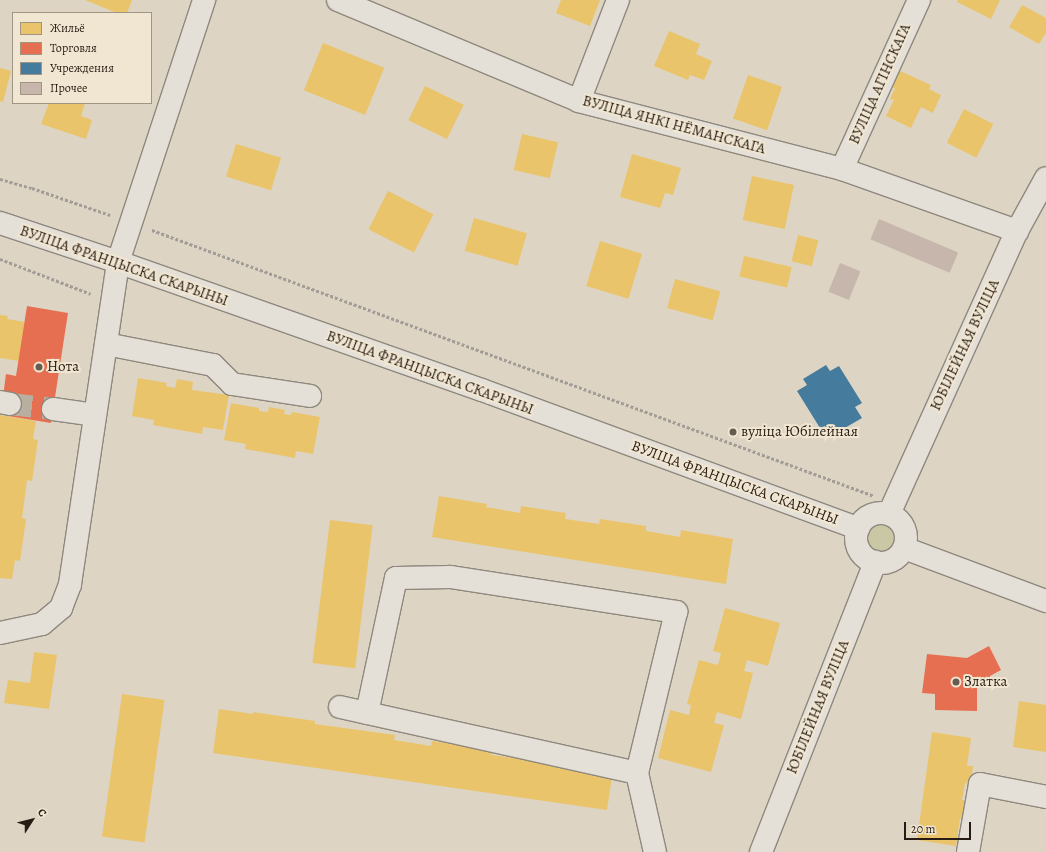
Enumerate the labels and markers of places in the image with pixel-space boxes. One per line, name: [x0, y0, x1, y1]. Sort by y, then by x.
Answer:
place label: Нота: [47, 358, 79, 376]
marker: Нота: [34, 362, 44, 372]
place label: вуліца Юбілейная: [741, 423, 858, 441]
marker: вуліца Юбілейная: [728, 427, 738, 437]
place label: Златка: [964, 673, 1007, 691]
marker: Златка: [951, 677, 961, 687]

